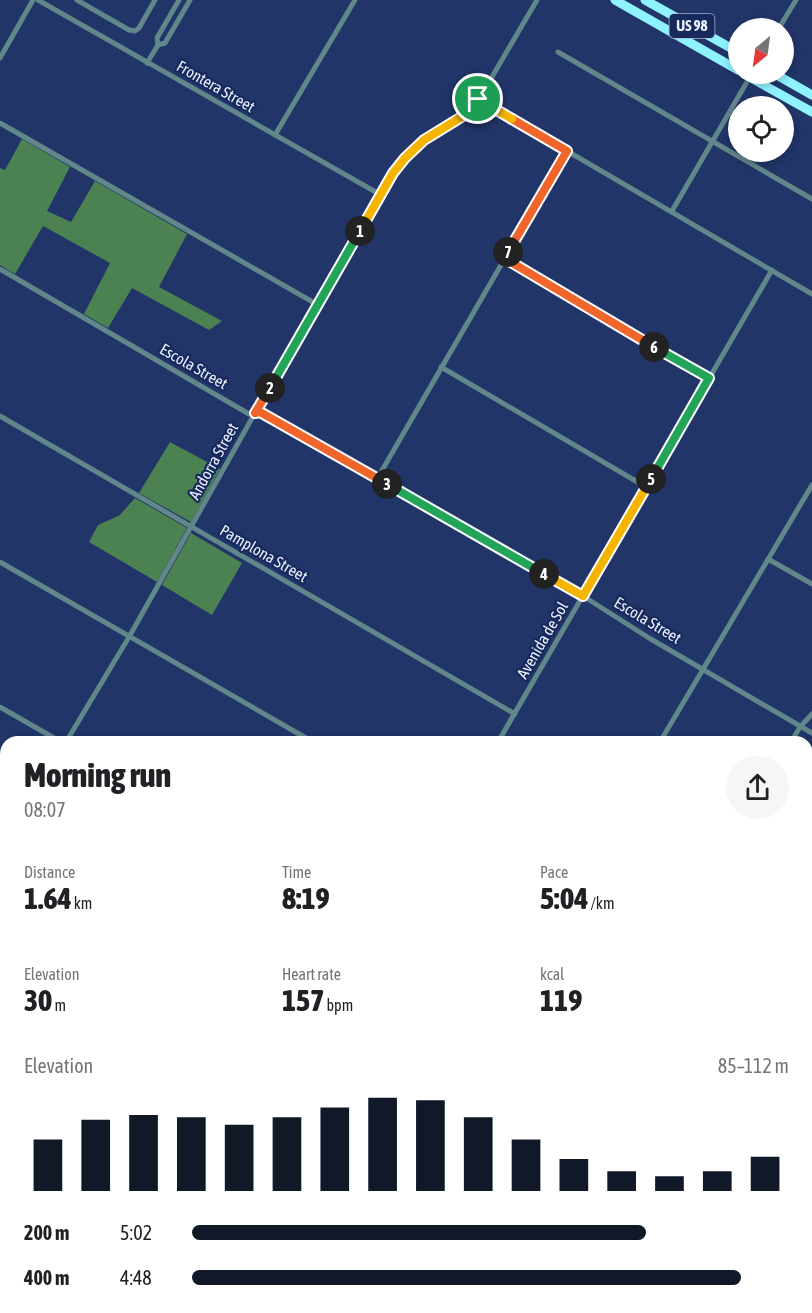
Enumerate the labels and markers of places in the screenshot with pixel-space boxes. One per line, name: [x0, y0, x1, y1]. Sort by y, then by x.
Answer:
pin: [452, 73, 503, 124]
pin: 1: [345, 216, 375, 246]
pin: 7: [493, 237, 523, 267]
pin: 6: [639, 332, 669, 362]
pin: 2: [255, 373, 285, 403]
pin: 5: [636, 464, 666, 494]
pin: 3: [372, 469, 402, 499]
pin: 4: [529, 559, 559, 589]

